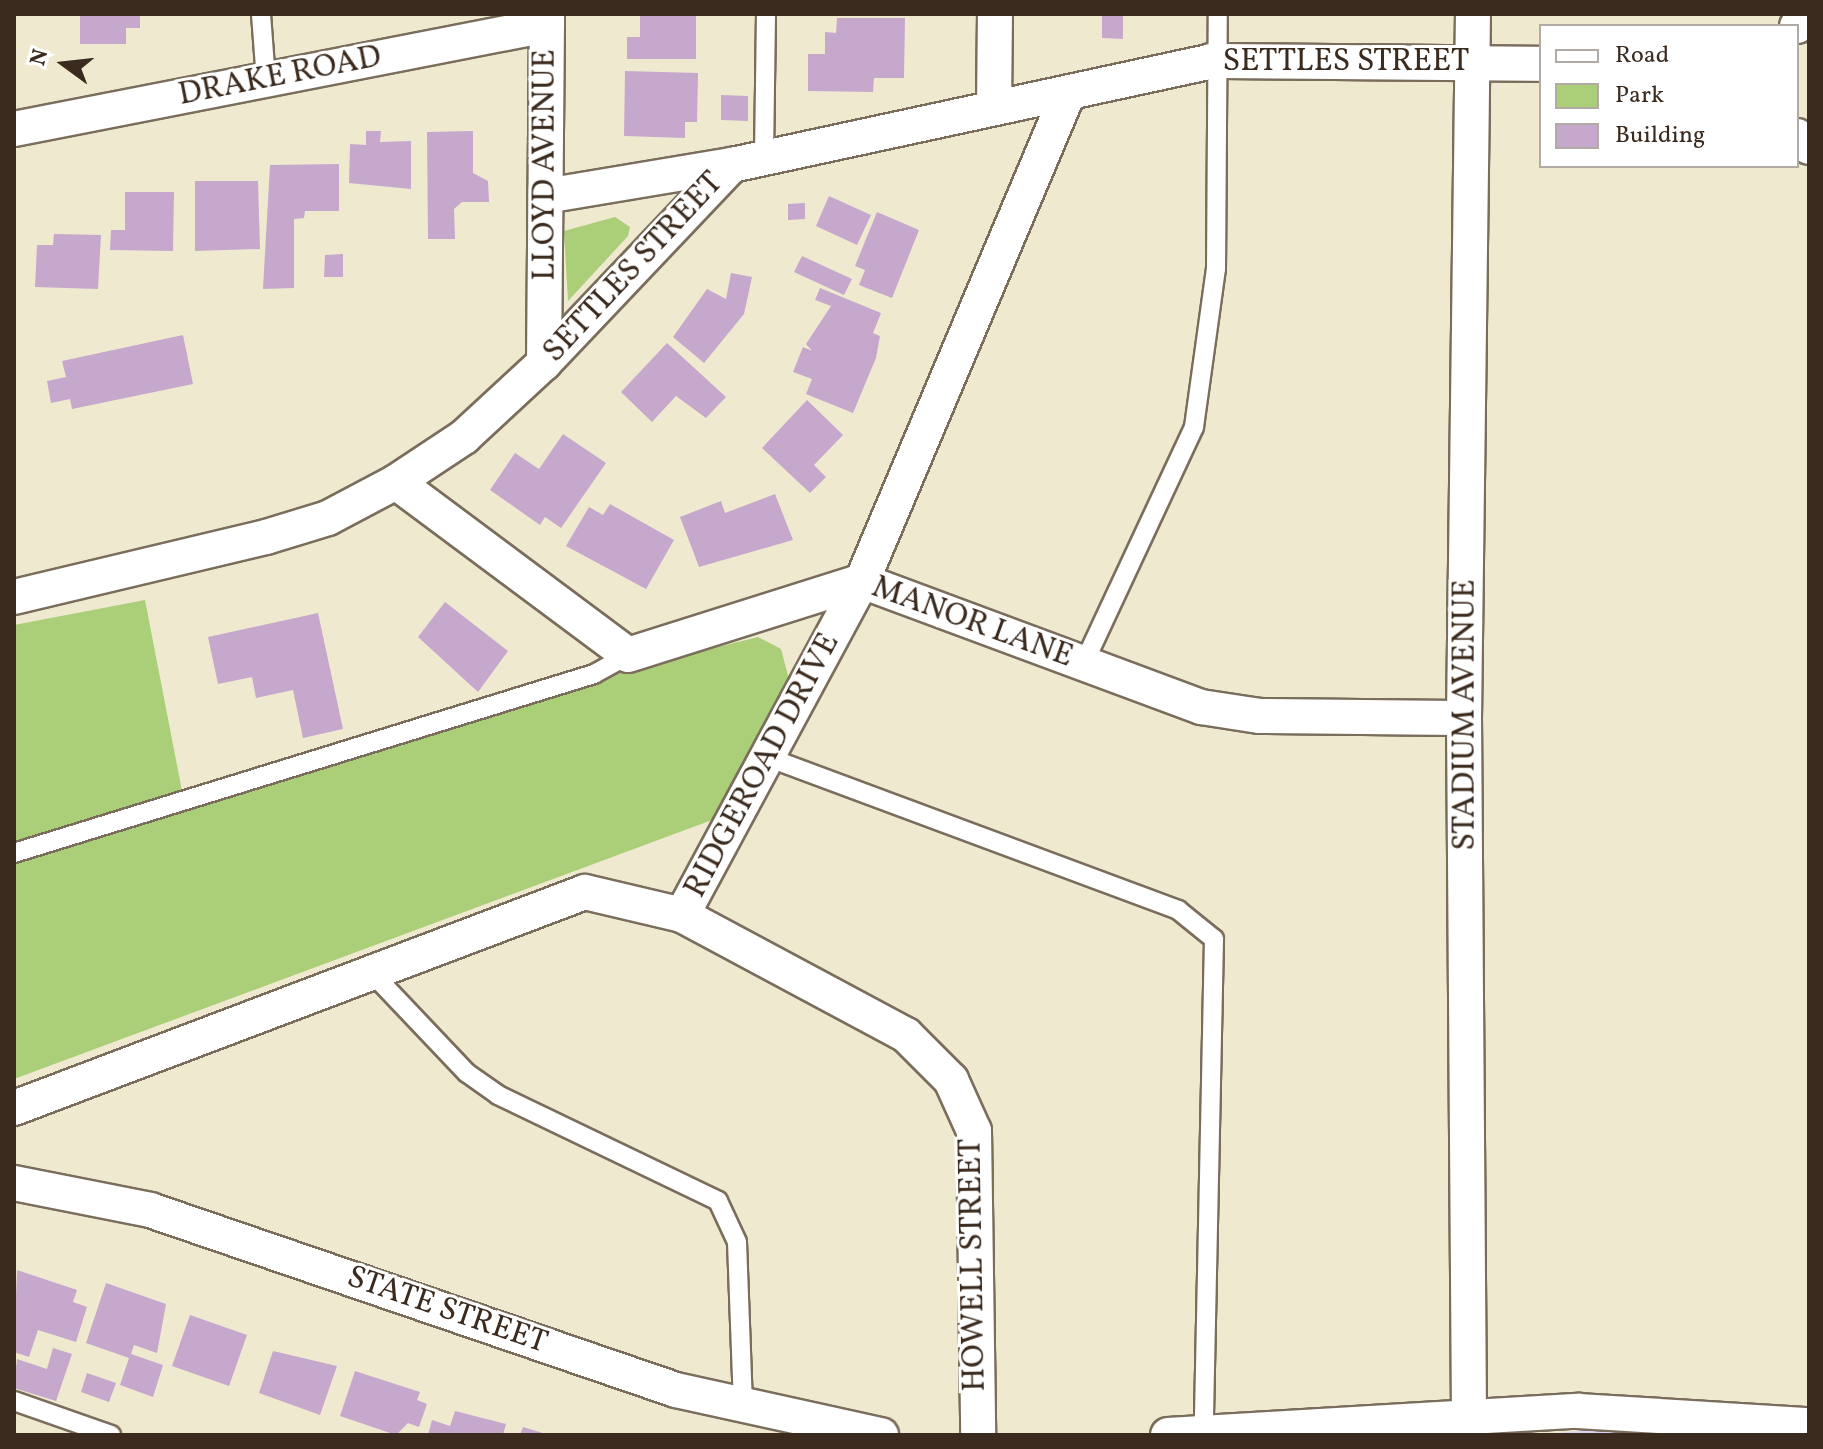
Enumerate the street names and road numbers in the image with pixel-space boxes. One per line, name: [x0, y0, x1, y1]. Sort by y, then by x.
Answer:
street label: DRAKE ROAD: [175, 39, 385, 115]
street label: SETTLES STREET: [1223, 43, 1469, 81]
street label: LLOYD AVENUE: [527, 49, 565, 281]
street label: SETTLES STREET: [536, 165, 732, 371]
street label: MANOR LANE: [866, 569, 1078, 677]
street label: STADIUM AVENUE: [1447, 579, 1485, 851]
street label: RIDGEROAD DRIVE: [677, 627, 849, 905]
street label: HOWELL STREET: [953, 1138, 995, 1392]
street label: STATE STREET: [342, 1259, 552, 1363]

